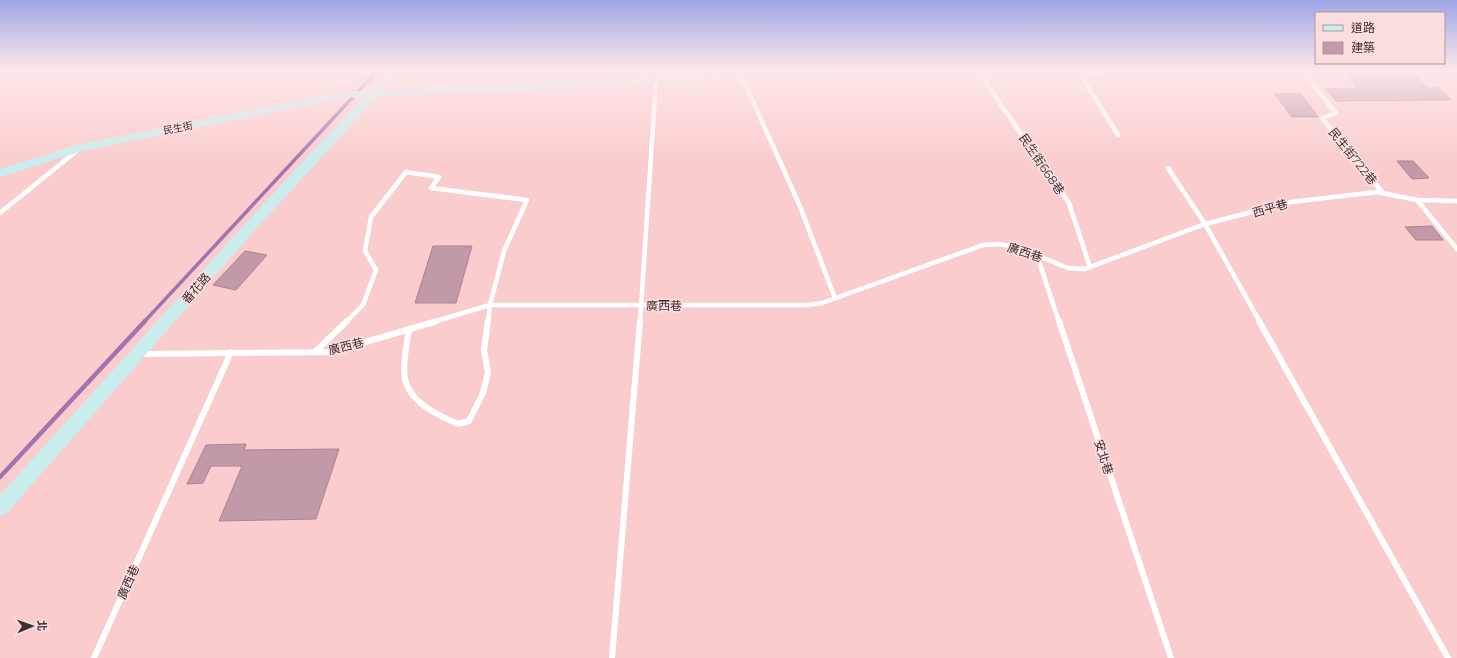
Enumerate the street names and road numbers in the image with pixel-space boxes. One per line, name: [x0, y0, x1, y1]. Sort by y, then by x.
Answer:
street label: 民生街: [162, 119, 194, 137]
street label: 民生街722巷: [1326, 125, 1380, 187]
street label: 民生街668巷: [1016, 131, 1068, 197]
street label: 西平巷: [1251, 196, 1289, 220]
street label: 廣西巷: [1006, 239, 1044, 265]
street label: 番花路: [179, 269, 213, 307]
street label: 廣西巷: [646, 298, 682, 313]
street label: 廣西巷: [327, 334, 365, 358]
street label: 安北巷: [1091, 438, 1117, 476]
street label: 廣西巷: [114, 562, 142, 602]

